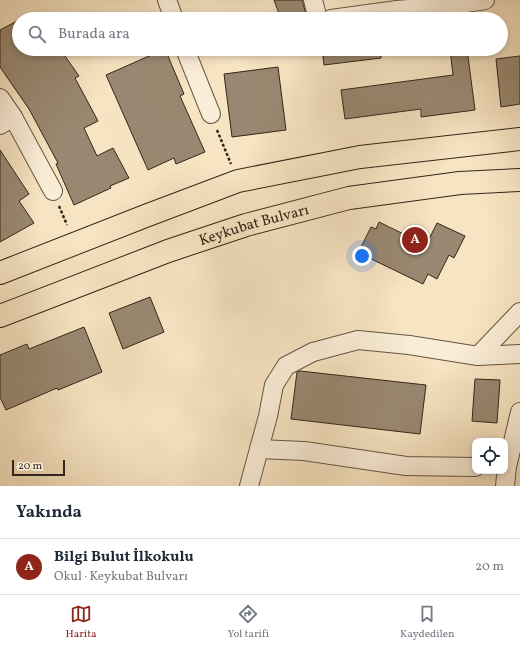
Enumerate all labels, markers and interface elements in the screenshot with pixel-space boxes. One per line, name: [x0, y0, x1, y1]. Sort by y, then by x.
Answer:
search box: [12, 12, 508, 56]
icon: search: [26, 23, 48, 45]
text: Burada ara: [58, 24, 130, 45]
street label: Keykubat Bulvarı: [197, 200, 311, 252]
pin: A: [402, 225, 428, 255]
your location: [352, 246, 372, 266]
map controls: [472, 438, 508, 474]
button: locate: [472, 438, 508, 474]
scale bar: [12, 458, 65, 477]
text: 20 m: [18, 459, 42, 474]
text: Yakında: [16, 501, 82, 524]
text: Bilgi Bulut İlkokulu: [54, 547, 194, 568]
text: A: [24, 558, 34, 576]
text: 20 m: [475, 558, 504, 576]
text: Okul · Keykubat Bulvarı: [54, 568, 188, 586]
tab: Harita: [65, 603, 97, 642]
tab: Yol tarifi: [227, 603, 269, 642]
tab: Kaydedilen: [400, 603, 455, 642]

